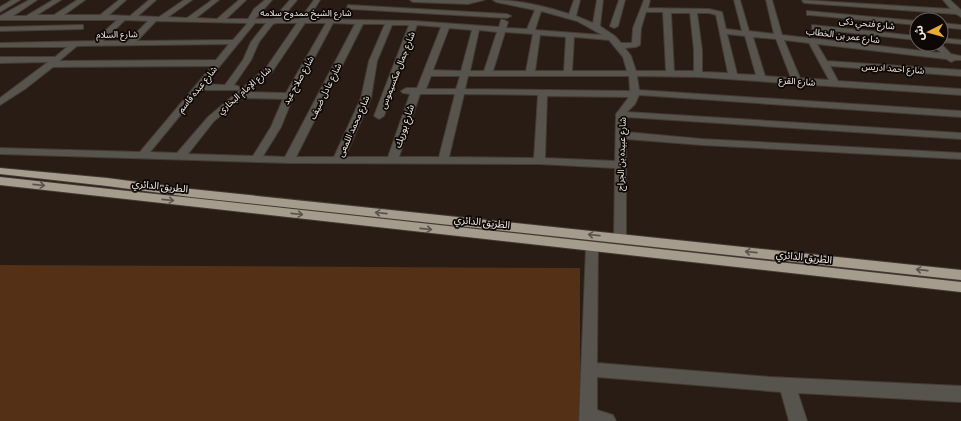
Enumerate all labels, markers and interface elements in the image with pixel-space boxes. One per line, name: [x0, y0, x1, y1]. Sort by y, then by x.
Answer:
street label: شارع الشيخ ممدوح سلامه: [260, 7, 352, 20]
north arrow: [909, 12, 949, 52]
street label: شارع فتحي ذكى: [838, 15, 895, 33]
street label: شارع عمر بن الخطاب: [805, 25, 881, 47]
text: ش: [911, 25, 927, 41]
street label: شارع السلام: [96, 28, 138, 42]
street label: شارع جمال مكسيموس: [377, 30, 419, 111]
street label: شارع صلاح عيد: [280, 54, 318, 107]
street label: شارع احمد ادريس: [861, 60, 925, 78]
street label: شارع عادل ضيف: [307, 61, 345, 122]
street label: شارع عبده قاسم: [175, 64, 221, 116]
street label: شارع الإمام البخاري: [215, 64, 274, 118]
street label: شارع القرع: [778, 74, 816, 90]
street label: شارع محمد اللمعى: [335, 94, 373, 159]
street label: شارع بوريك: [391, 103, 418, 150]
street label: شارع عبيده بن الجراح: [614, 117, 630, 191]
street label: الطريق الدائري: [131, 177, 189, 197]
one-way arrow: [32, 181, 45, 189]
one-way arrow: [161, 196, 174, 204]
one-way arrow: [375, 209, 388, 216]
one-way arrow: [290, 210, 303, 218]
street label: الطريق الدائري: [453, 213, 511, 233]
one-way arrow: [419, 225, 432, 233]
one-way arrow: [588, 231, 601, 238]
one-way arrow: [745, 248, 758, 255]
street label: الطريق الدائري: [775, 248, 833, 268]
one-way arrow: [916, 267, 929, 274]

